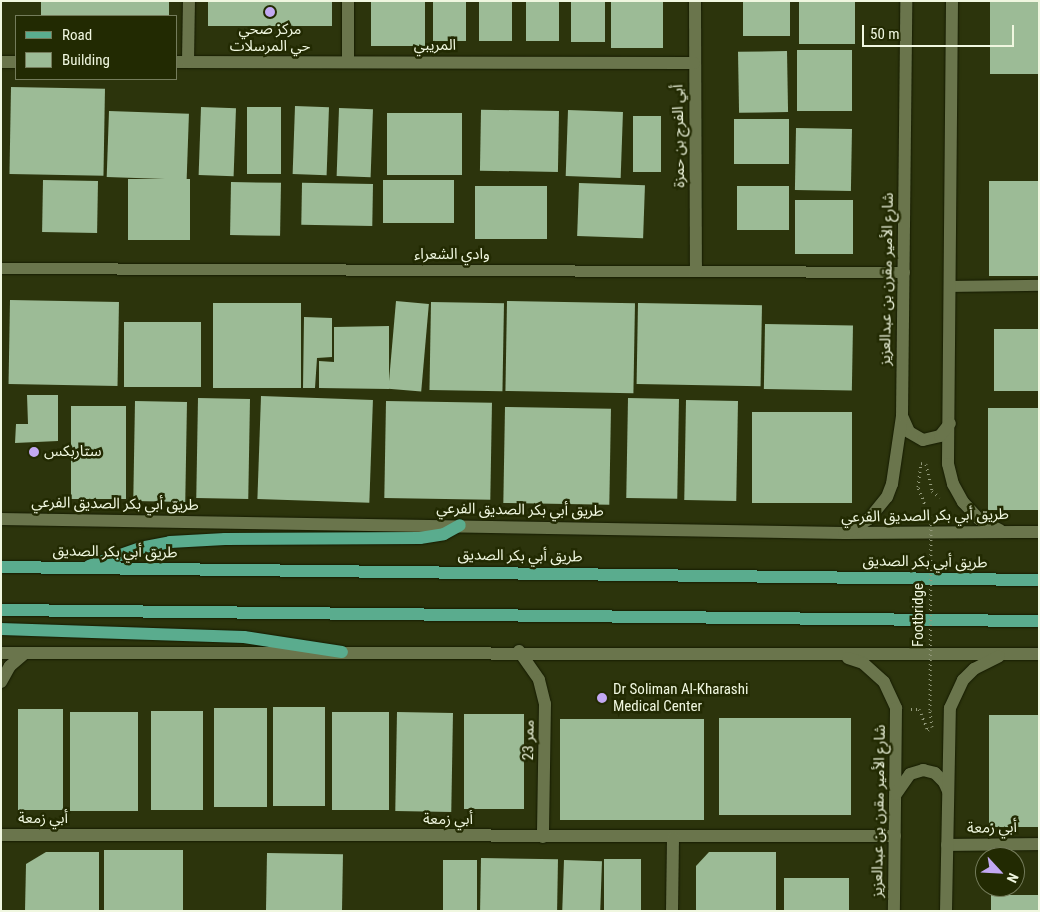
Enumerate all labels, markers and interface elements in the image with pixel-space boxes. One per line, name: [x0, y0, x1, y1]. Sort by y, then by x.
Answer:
marker: مركز صحي حي المرسلات: [264, 6, 276, 18]
legend: [15, 15, 178, 80]
scale bar: [865, 15, 1018, 47]
place label: مركز صحي حي المرسلات: [230, 20, 310, 55]
text: 50 m: [870, 25, 900, 43]
text: Road: [62, 26, 92, 44]
street label: المريبي: [414, 37, 456, 55]
text: Building: [62, 51, 110, 69]
street label: أبي الفرج بن حمزة: [669, 84, 689, 188]
street label: شارع الأمير مقرن بن عبدالعزيز: [876, 192, 898, 366]
street label: وادي الشعراء: [414, 246, 490, 264]
place label: ستاربكس: [44, 443, 101, 461]
marker: ستاربكس: [28, 446, 40, 458]
street label: طريق أبي بكر الصديق الفرعي: [31, 494, 199, 514]
street label: طريق أبي بكر الصديق الفرعي: [436, 500, 604, 520]
street label: طريق أبي بكر الصديق الفرعي: [841, 506, 1009, 526]
street label: طريق أبي بكر الصديق: [52, 542, 178, 562]
street label: طريق أبي بكر الصديق: [457, 546, 583, 566]
street label: طريق أبي بكر الصديق: [862, 552, 988, 572]
street label: Footbridge: [910, 583, 928, 647]
place label: Dr Soliman Al-Kharashi Medical Center: [613, 680, 748, 715]
marker: Dr Soliman Al-Kharashi Medical Center: [595, 691, 609, 705]
street label: ممر 23: [520, 719, 538, 761]
street label: شارع الأمير مقرن بن عبدالعزيز: [868, 724, 890, 898]
street label: أبي زمعة: [18, 810, 68, 828]
street label: أبي زمعة: [423, 811, 473, 829]
street label: أبي زمعة: [967, 819, 1017, 837]
north arrow: [975, 847, 1025, 897]
text: N: [1004, 871, 1022, 885]

